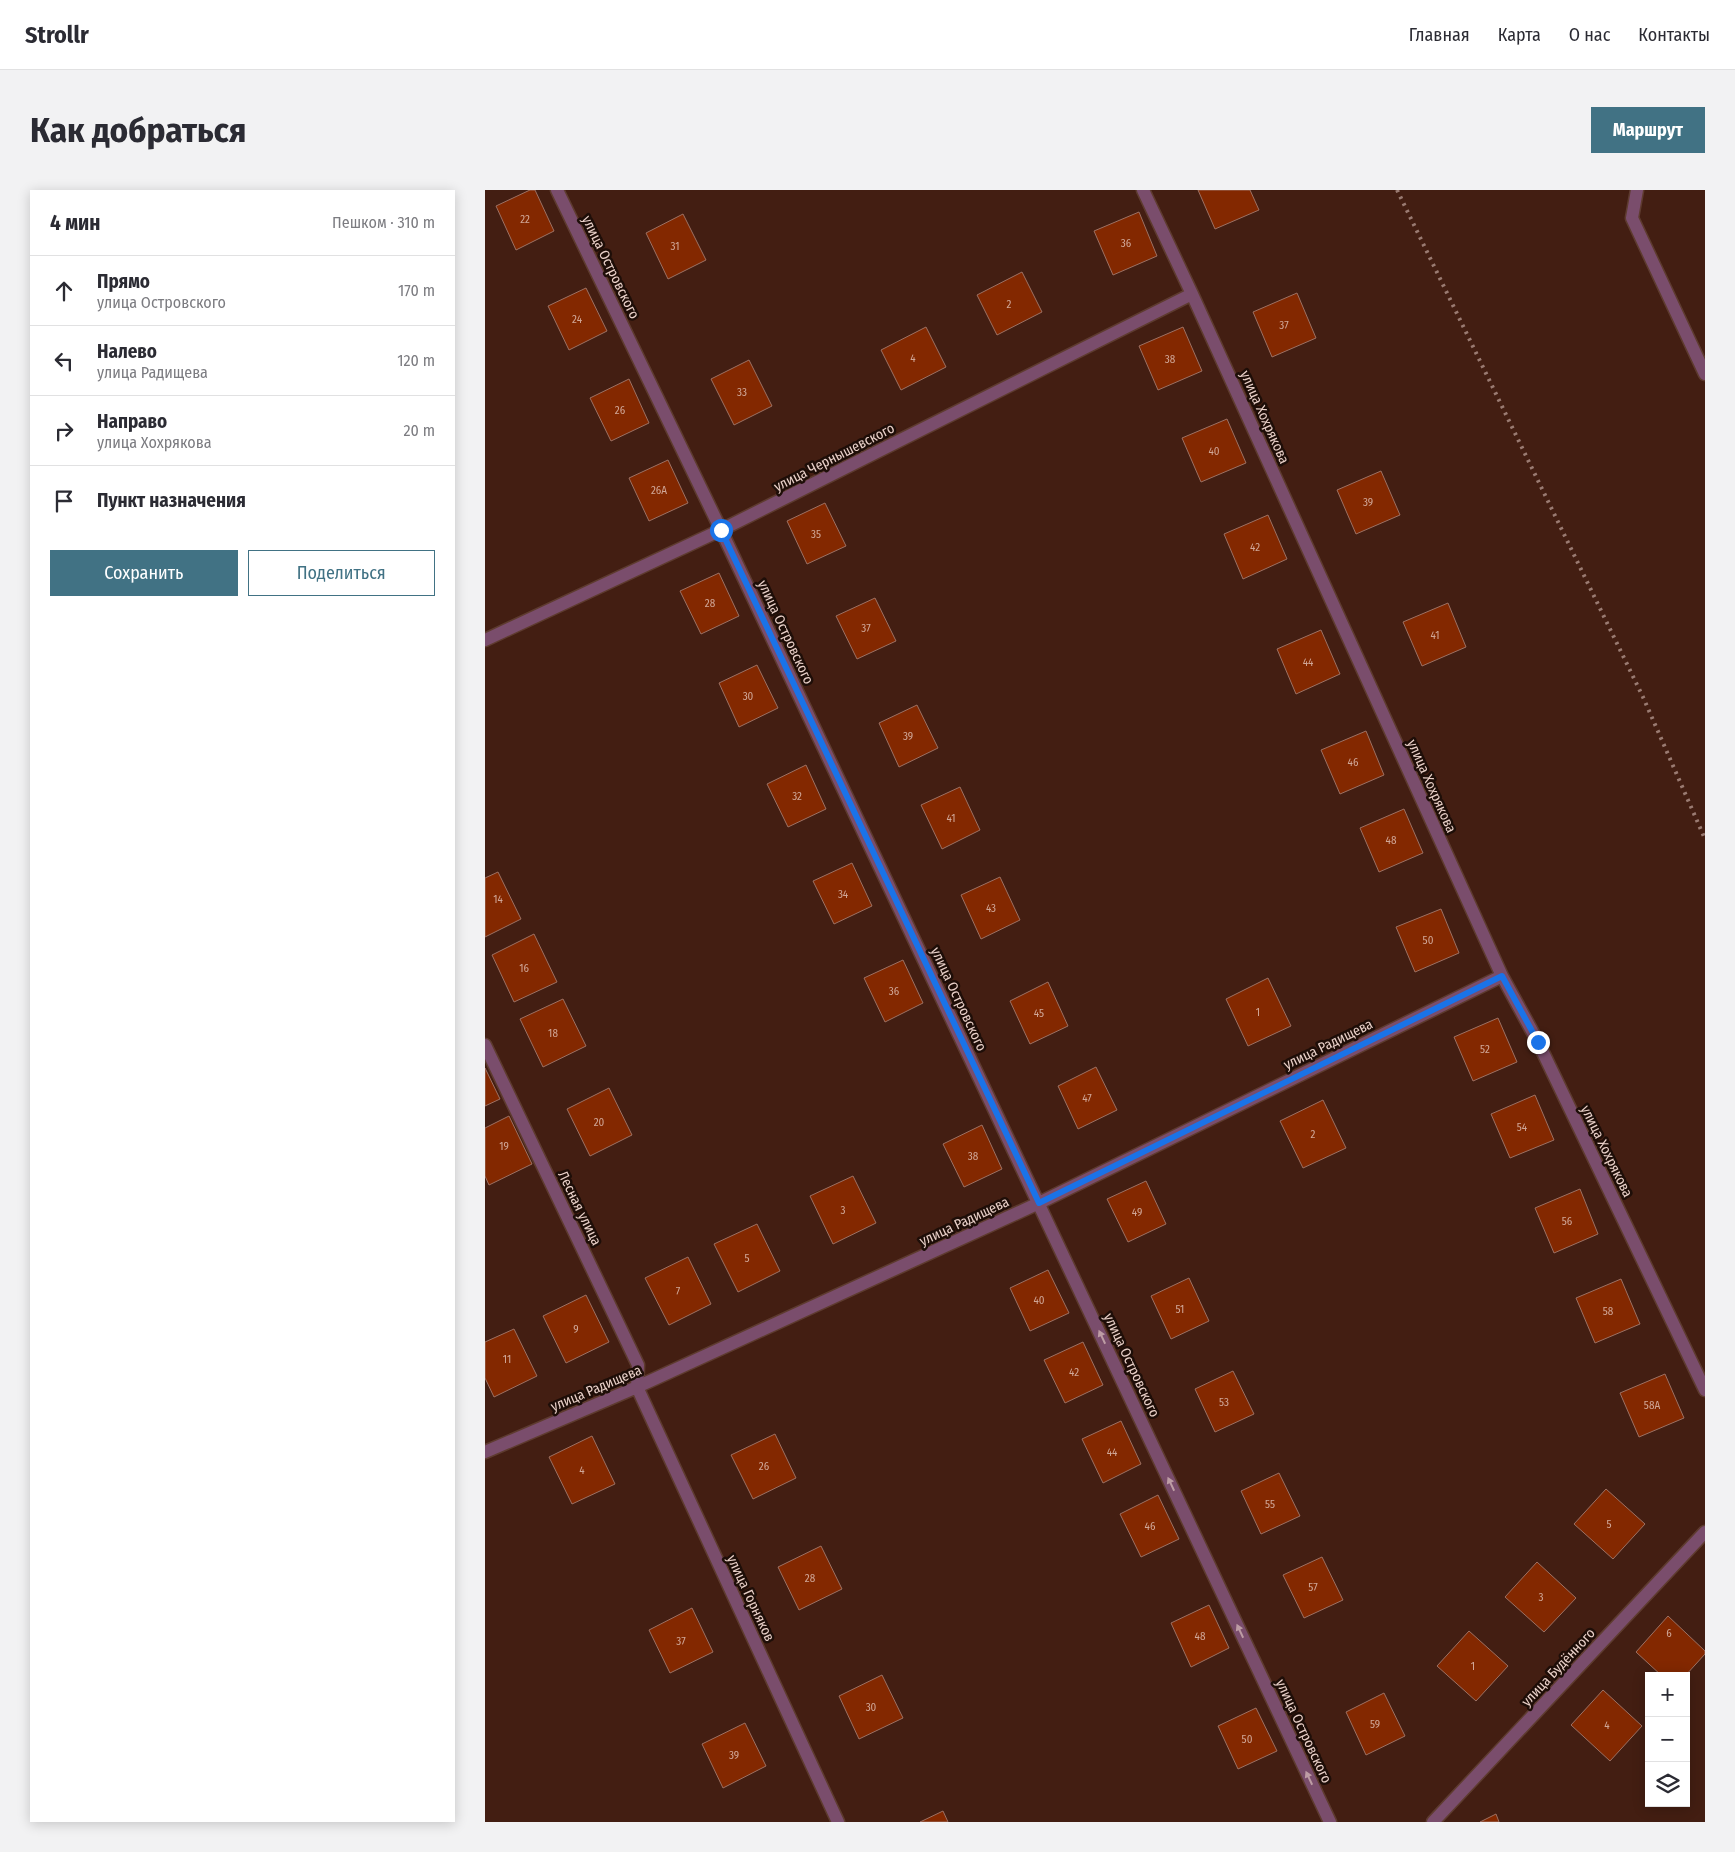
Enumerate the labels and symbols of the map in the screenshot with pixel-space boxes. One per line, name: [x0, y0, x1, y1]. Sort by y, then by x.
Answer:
house number: 22: [520, 213, 530, 226]
street label: улица Островского: [578, 213, 643, 322]
house number: 36: [1121, 237, 1132, 250]
house number: 31: [671, 240, 680, 253]
house number: 2: [1007, 298, 1012, 311]
house number: 24: [572, 313, 583, 326]
house number: 37: [1279, 319, 1289, 332]
house number: 4: [910, 352, 916, 365]
house number: 38: [1165, 353, 1176, 366]
street label: улица Хохрякова: [1236, 368, 1293, 467]
house number: 33: [737, 386, 747, 399]
house number: 26: [615, 404, 626, 417]
street label: улица Чернышевского: [771, 420, 897, 495]
house number: 40: [1208, 445, 1220, 458]
house number: 26А: [651, 484, 667, 497]
house number: 39: [1363, 496, 1373, 509]
route start: [710, 519, 733, 542]
house number: 35: [811, 528, 821, 541]
house number: 42: [1250, 541, 1260, 554]
street label: улица Островского: [754, 577, 817, 687]
house number: 28: [705, 597, 716, 610]
house number: 37: [861, 622, 871, 635]
house number: 41: [1430, 629, 1440, 642]
house number: 44: [1303, 656, 1314, 669]
house number: 30: [743, 690, 754, 703]
house number: 39: [903, 730, 913, 743]
street label: улица Хохрякова: [1403, 737, 1460, 836]
house number: 46: [1348, 756, 1359, 769]
house number: 32: [792, 790, 802, 803]
house number: 41: [946, 812, 956, 825]
house number: 48: [1386, 834, 1397, 847]
house number: 34: [838, 888, 849, 901]
house number: 14: [493, 893, 503, 906]
house number: 43: [986, 902, 996, 915]
house number: 50: [1423, 934, 1434, 947]
street label: улица Островского: [927, 944, 990, 1054]
house number: 16: [519, 962, 529, 975]
house number: 36: [889, 985, 900, 998]
house number: 1: [1256, 1006, 1260, 1019]
house number: 45: [1034, 1007, 1044, 1020]
street label: улица Радищева: [1281, 1015, 1376, 1073]
house number: 18: [548, 1027, 558, 1040]
route end: [1527, 1031, 1550, 1054]
house number: 52: [1480, 1043, 1490, 1056]
house number: 47: [1082, 1092, 1092, 1105]
street label: улица Хохрякова: [1577, 1102, 1636, 1200]
house number: 20: [594, 1116, 605, 1129]
house number: 54: [1517, 1121, 1528, 1134]
house number: 2: [1311, 1128, 1316, 1141]
house number: 19: [499, 1140, 509, 1153]
house number: 38: [968, 1150, 979, 1163]
street label: Лесная улица: [554, 1168, 605, 1248]
street label: улица Радищева: [917, 1193, 1012, 1250]
house number: 3: [841, 1204, 846, 1217]
house number: 49: [1132, 1206, 1142, 1219]
house number: 56: [1562, 1215, 1573, 1228]
house number: 5: [744, 1252, 750, 1265]
house number: 7: [676, 1285, 681, 1298]
house number: 40: [1033, 1294, 1045, 1307]
house number: 51: [1176, 1303, 1184, 1316]
house number: 58: [1603, 1305, 1614, 1318]
street label: улица Островского: [1100, 1310, 1163, 1420]
house number: 9: [573, 1323, 579, 1336]
one-way arrow: [1097, 1330, 1105, 1344]
house number: 11: [503, 1353, 511, 1366]
street label: улица Радищева: [548, 1362, 644, 1415]
house number: 42: [1069, 1366, 1079, 1379]
house number: 53: [1219, 1396, 1229, 1409]
house number: 58А: [1644, 1399, 1660, 1412]
house number: 44: [1107, 1446, 1118, 1459]
house number: 26: [759, 1460, 770, 1473]
house number: 4: [579, 1464, 585, 1477]
one-way arrow: [1167, 1477, 1175, 1491]
house number: 55: [1265, 1498, 1275, 1511]
house number: 5: [1606, 1518, 1612, 1531]
house number: 46: [1145, 1520, 1156, 1533]
street label: улица Горняков: [723, 1552, 778, 1644]
house number: 28: [805, 1572, 816, 1585]
house number: 57: [1308, 1581, 1318, 1594]
house number: 3: [1539, 1591, 1544, 1604]
one-way arrow: [1236, 1624, 1244, 1638]
street label: улица Будённого: [1518, 1625, 1599, 1710]
house number: 6: [1666, 1627, 1672, 1640]
house number: 48: [1195, 1630, 1206, 1643]
house number: 37: [676, 1635, 686, 1648]
house number: 1: [1471, 1660, 1475, 1673]
street label: улица Островского: [1272, 1676, 1335, 1786]
house number: 30: [866, 1701, 877, 1714]
house number: 59: [1370, 1718, 1380, 1731]
house number: 4: [1604, 1719, 1610, 1732]
house number: 50: [1242, 1733, 1253, 1746]
house number: 39: [729, 1749, 739, 1762]
one-way arrow: [1305, 1771, 1313, 1785]

